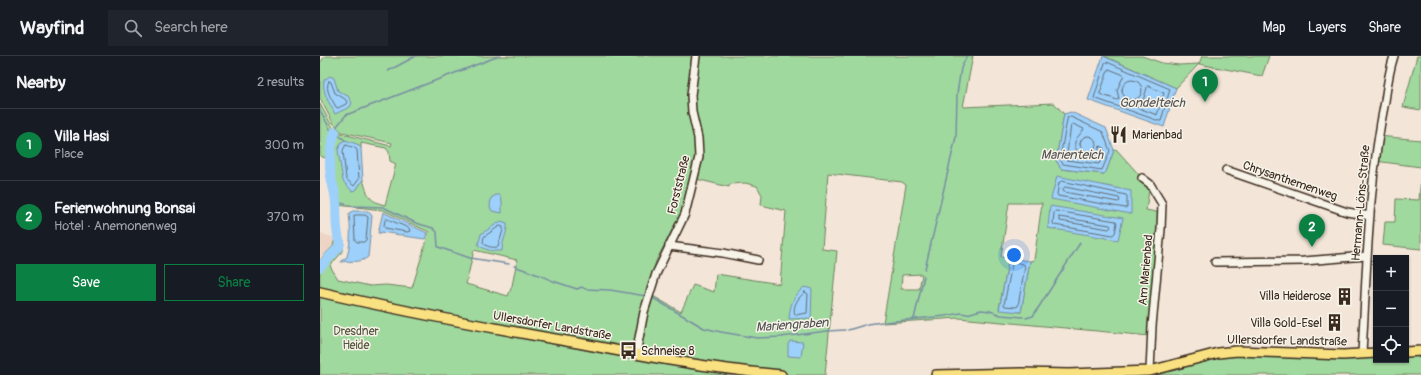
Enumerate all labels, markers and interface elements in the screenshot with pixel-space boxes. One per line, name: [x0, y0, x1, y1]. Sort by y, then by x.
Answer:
search box: [108, 10, 388, 46]
text: Wayfind: [20, 16, 84, 40]
icon: search: [122, 17, 144, 39]
text: Search here: [154, 18, 228, 37]
text: Map: [1263, 19, 1286, 36]
text: Layers: [1308, 19, 1346, 36]
text: Share: [1368, 19, 1401, 36]
pin: 1: [1192, 69, 1218, 102]
text: Nearby: [16, 72, 65, 93]
text: 2 results: [257, 74, 304, 90]
water label: Gondelteich: [1119, 95, 1186, 111]
restaurant icon: Marienbad: [1109, 125, 1129, 145]
text: Villa Hasi: [54, 127, 109, 146]
place label: Marienbad: [1132, 128, 1183, 143]
text: 1: [26, 137, 32, 153]
text: 300 m: [265, 137, 304, 153]
street label: Hermann-Löns-Straße: [1348, 144, 1374, 262]
text: Place: [54, 146, 83, 162]
water label: Marienteich: [1041, 147, 1104, 163]
street label: Forststraße: [664, 154, 694, 216]
street label: Chrysanthemenweg: [1241, 158, 1339, 204]
text: Ferienwohnung Bonsai: [54, 199, 195, 218]
text: 2: [25, 209, 33, 225]
text: 370 m: [267, 209, 304, 225]
pin: 2: [1299, 214, 1325, 247]
text: Hotel · Anemonenweg: [54, 218, 177, 234]
street label: Am Marienbad: [1135, 234, 1157, 306]
your location: [1004, 245, 1024, 265]
map controls: [1373, 255, 1409, 363]
button: +: [1373, 255, 1409, 291]
button: Save: [16, 264, 156, 301]
button: Share: [164, 264, 304, 301]
building icon: Villa Heiderose: [1334, 286, 1354, 306]
place label: Villa Heiderose: [1259, 289, 1331, 304]
button: −: [1373, 291, 1409, 327]
street label: Ullersdorfer Landstraße: [492, 308, 612, 344]
building icon: Villa Gold-Esel: [1325, 313, 1345, 333]
water label: Mariengraben: [755, 314, 830, 336]
place label: Villa Gold-Esel: [1250, 316, 1322, 331]
park label: Dresdner Heide: [333, 324, 380, 353]
button: locate: [1373, 327, 1409, 363]
street label: Ullersdorfer Landstraße: [1227, 332, 1347, 350]
bus stop icon: Schneise 8: [618, 341, 638, 361]
place label: Schneise 8: [641, 344, 695, 359]

